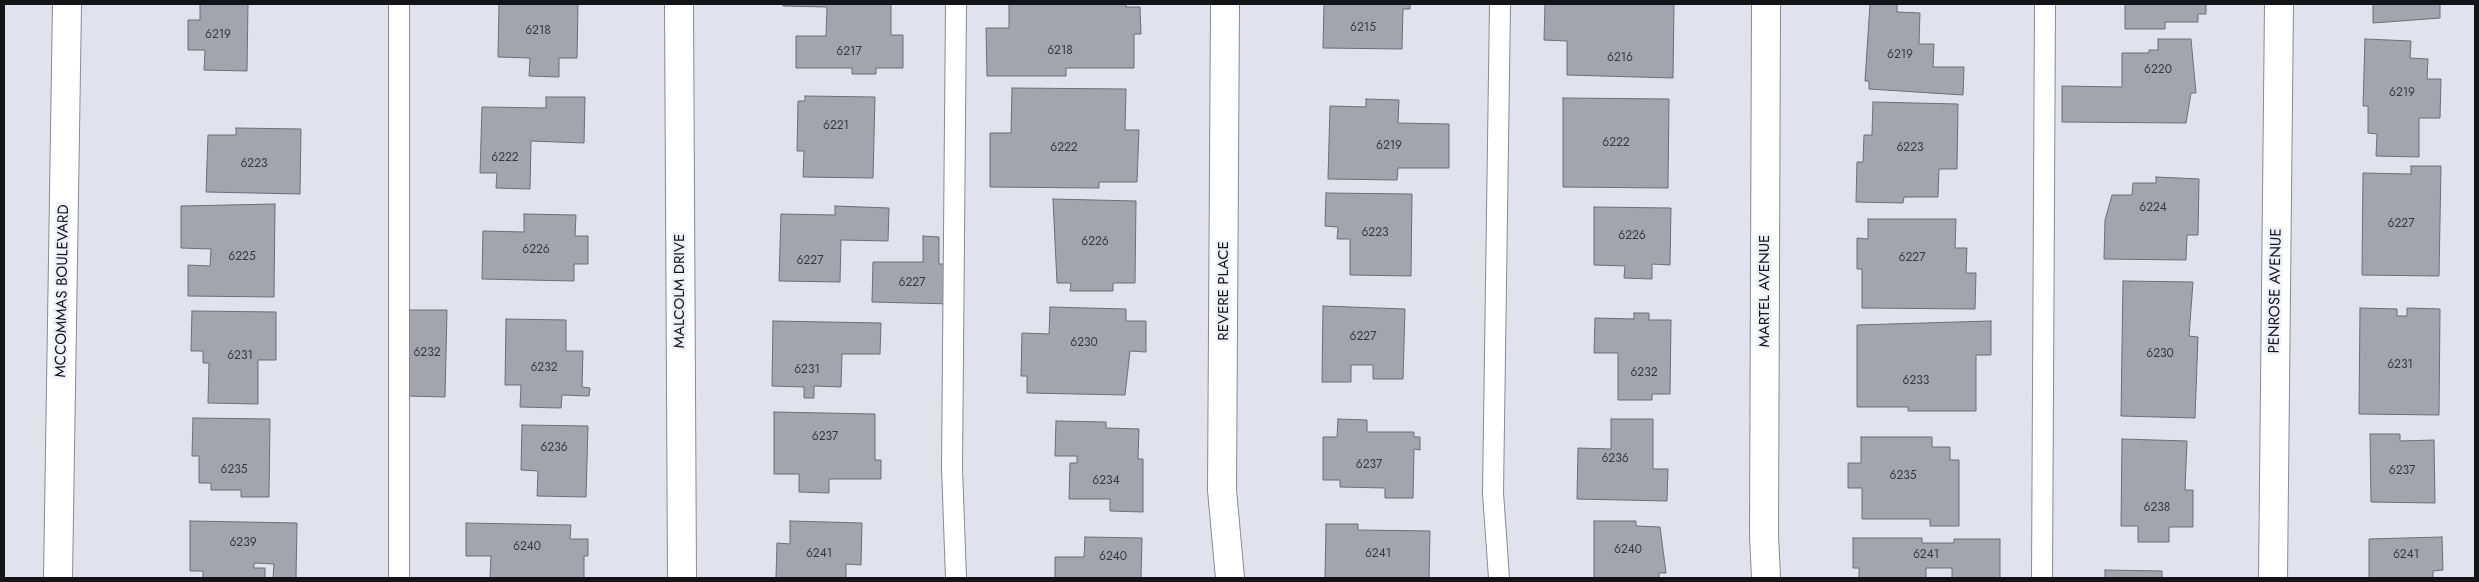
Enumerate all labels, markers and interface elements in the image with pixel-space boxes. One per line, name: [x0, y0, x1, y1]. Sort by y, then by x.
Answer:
house number: 6215: [1350, 21, 1376, 35]
house number: 6218: [525, 24, 551, 38]
house number: 6219: [205, 28, 231, 42]
house number: 6218: [1047, 44, 1073, 58]
house number: 6217: [836, 45, 862, 59]
house number: 6219: [1887, 48, 1913, 62]
house number: 6216: [1607, 51, 1633, 65]
house number: 6220: [2144, 63, 2172, 77]
house number: 6219: [2389, 86, 2415, 100]
house number: 6221: [823, 119, 849, 133]
house number: 6222: [1602, 136, 1630, 150]
house number: 6219: [1376, 139, 1402, 153]
house number: 6222: [1050, 141, 1078, 155]
house number: 6223: [1896, 141, 1924, 155]
house number: 6222: [491, 151, 519, 165]
house number: 6223: [240, 157, 268, 171]
house number: 6224: [2139, 201, 2167, 215]
street label: MCCOMMAS BOULEVARD: [52, 204, 74, 378]
house number: 6227: [2388, 217, 2414, 231]
house number: 6223: [1361, 226, 1389, 240]
street label: PENROSE AVENUE: [2266, 228, 2286, 354]
house number: 6226: [1618, 229, 1646, 243]
street label: MALCOLM DRIVE: [671, 234, 689, 348]
house number: 6226: [1081, 235, 1109, 249]
street label: MARTEL AVENUE: [1756, 235, 1774, 347]
street label: REVERE PLACE: [1215, 241, 1233, 341]
house number: 6226: [522, 243, 550, 257]
house number: 6225: [228, 250, 256, 264]
house number: 6227: [1899, 251, 1925, 265]
house number: 6227: [797, 254, 823, 268]
house number: 6227: [899, 276, 925, 290]
house number: 6227: [1350, 330, 1376, 344]
house number: 6230: [1070, 336, 1098, 350]
house number: 6232: [413, 346, 441, 360]
house number: 6230: [2146, 347, 2174, 361]
house number: 6231: [227, 349, 253, 363]
house number: 6231: [2387, 358, 2413, 372]
house number: 6232: [530, 361, 558, 375]
house number: 6231: [794, 363, 820, 377]
house number: 6232: [1630, 366, 1658, 380]
house number: 6233: [1903, 374, 1929, 388]
house number: 6237: [812, 430, 838, 444]
house number: 6236: [540, 441, 568, 455]
house number: 6236: [1601, 452, 1629, 466]
house number: 6237: [1356, 458, 1382, 472]
house number: 6235: [220, 463, 248, 477]
house number: 6237: [2389, 464, 2415, 478]
house number: 6235: [1889, 469, 1917, 483]
house number: 6234: [1092, 474, 1120, 488]
house number: 6238: [2144, 501, 2170, 515]
house number: 6239: [229, 536, 257, 550]
house number: 6240: [513, 540, 541, 554]
house number: 6240: [1614, 543, 1642, 557]
house number: 6241: [806, 547, 832, 561]
house number: 6241: [1365, 547, 1391, 561]
house number: 6241: [1913, 548, 1939, 562]
house number: 6241: [2393, 548, 2419, 562]
house number: 6240: [1099, 550, 1127, 564]

